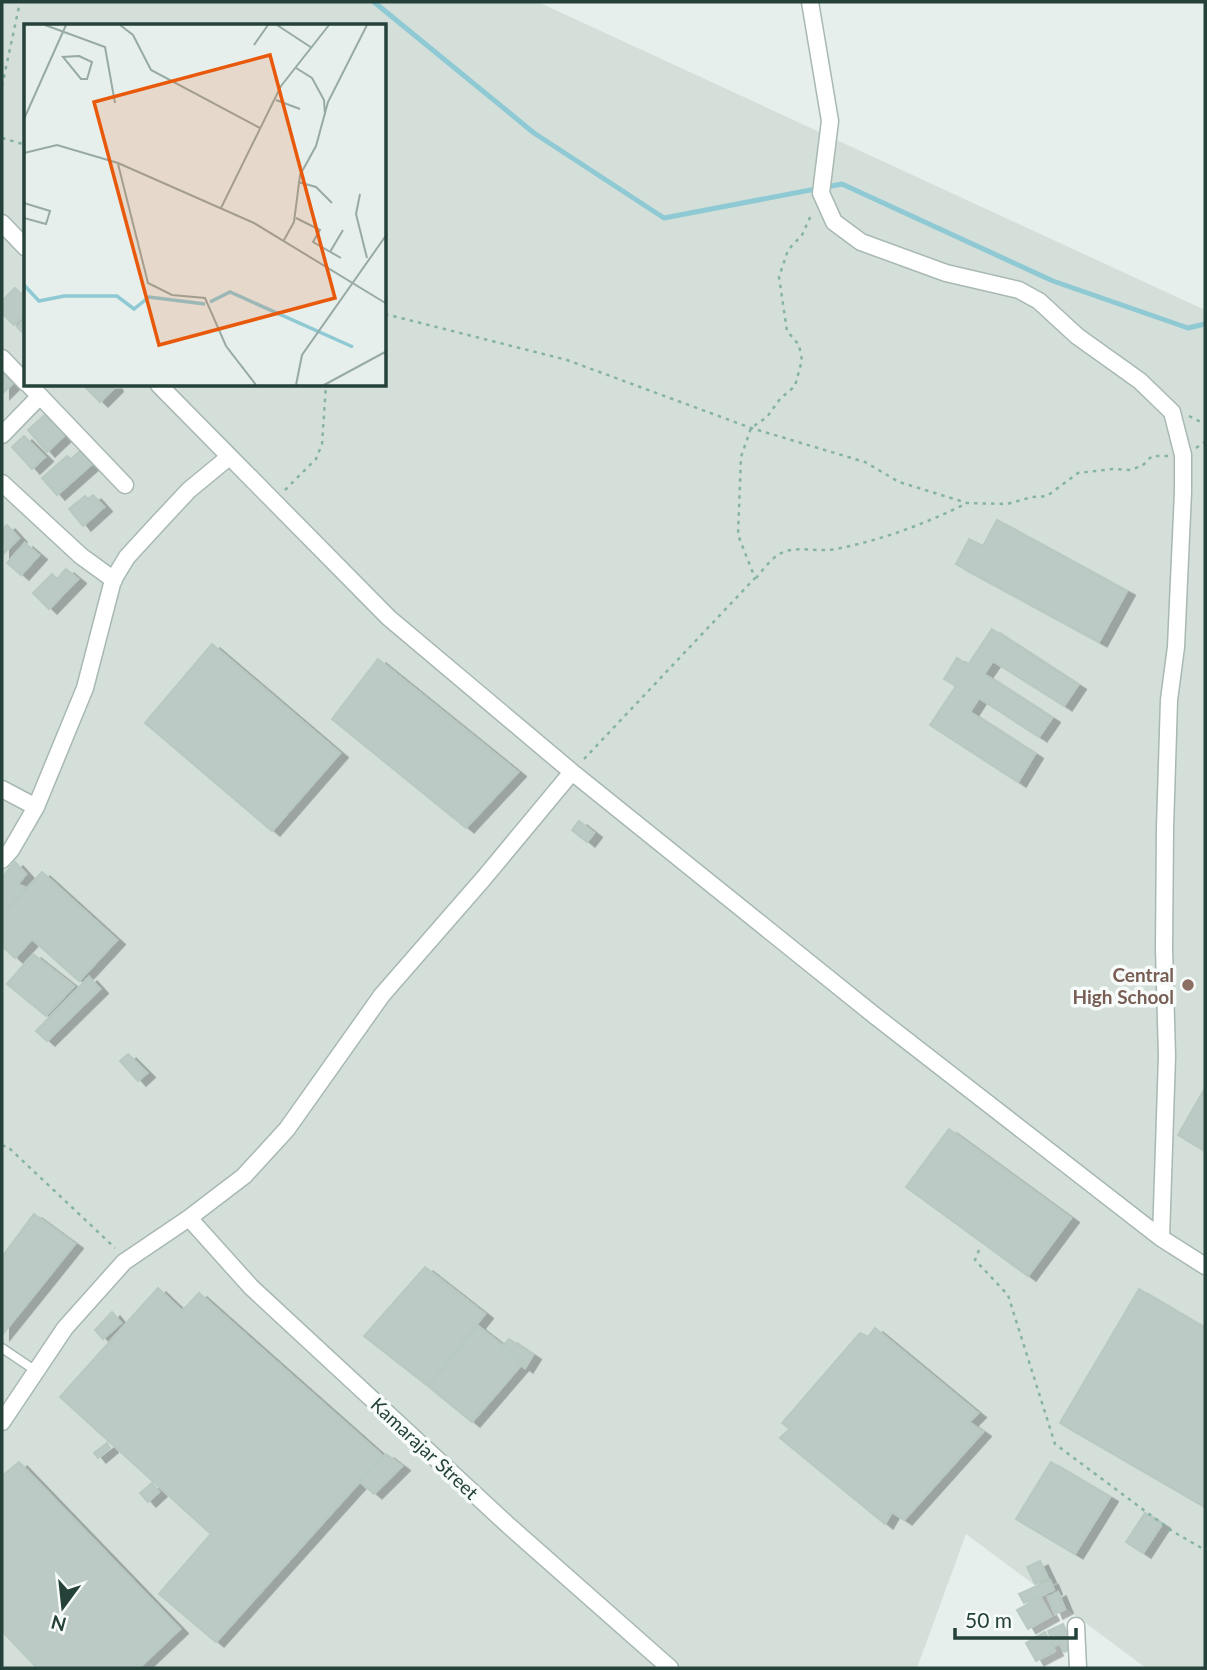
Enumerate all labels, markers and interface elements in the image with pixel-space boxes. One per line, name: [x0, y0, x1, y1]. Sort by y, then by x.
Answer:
inset map: [24, 24, 387, 387]
place label: Central High School: [1072, 963, 1174, 1008]
marker: Central High School: [1180, 977, 1196, 993]
street label: Kamarajar Street: [366, 1392, 484, 1504]
north arrow: [28, 1572, 98, 1642]
scale bar: [955, 1596, 1076, 1640]
text: 50 m: [965, 1607, 1012, 1632]
text: N: [48, 1611, 69, 1637]

